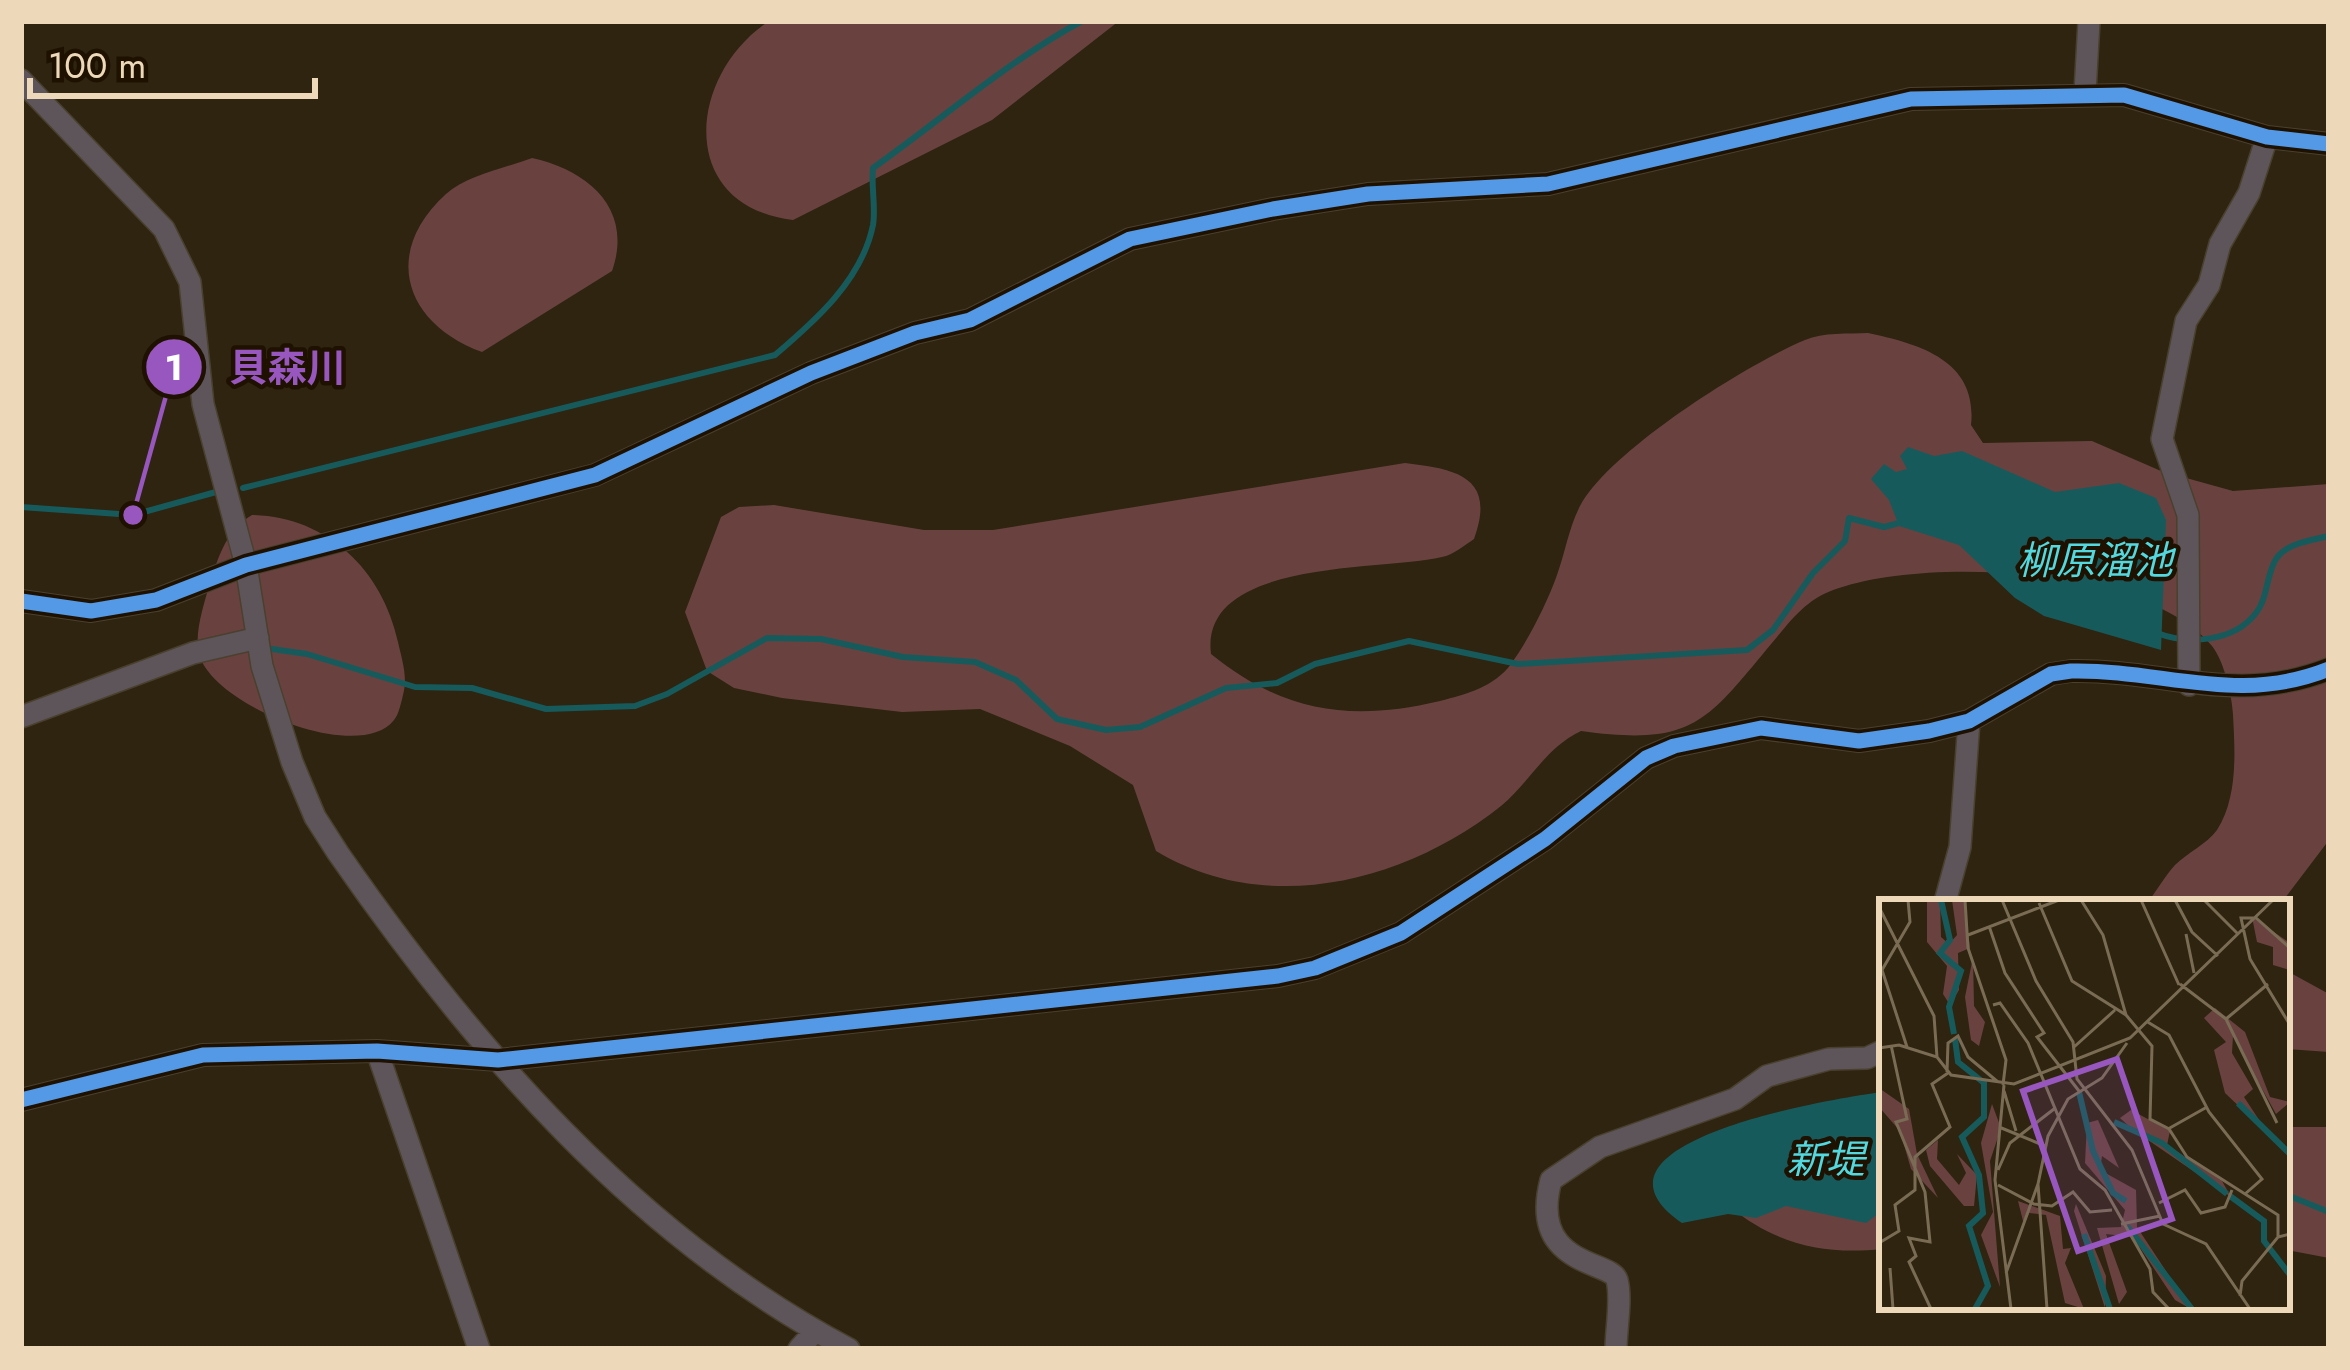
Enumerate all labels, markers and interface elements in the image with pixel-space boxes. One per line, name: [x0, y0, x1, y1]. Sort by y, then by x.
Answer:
scale bar: [30, 24, 315, 98]
text: 100 m: [48, 39, 146, 91]
callout: 貝森川: [144, 330, 369, 405]
text: 貝森川: [228, 339, 346, 396]
text: 1: [165, 341, 183, 393]
water label: 柳原溜池: [2017, 532, 2177, 589]
inset map: [1879, 899, 2290, 1310]
water label: 新堤: [1787, 1131, 1869, 1188]

